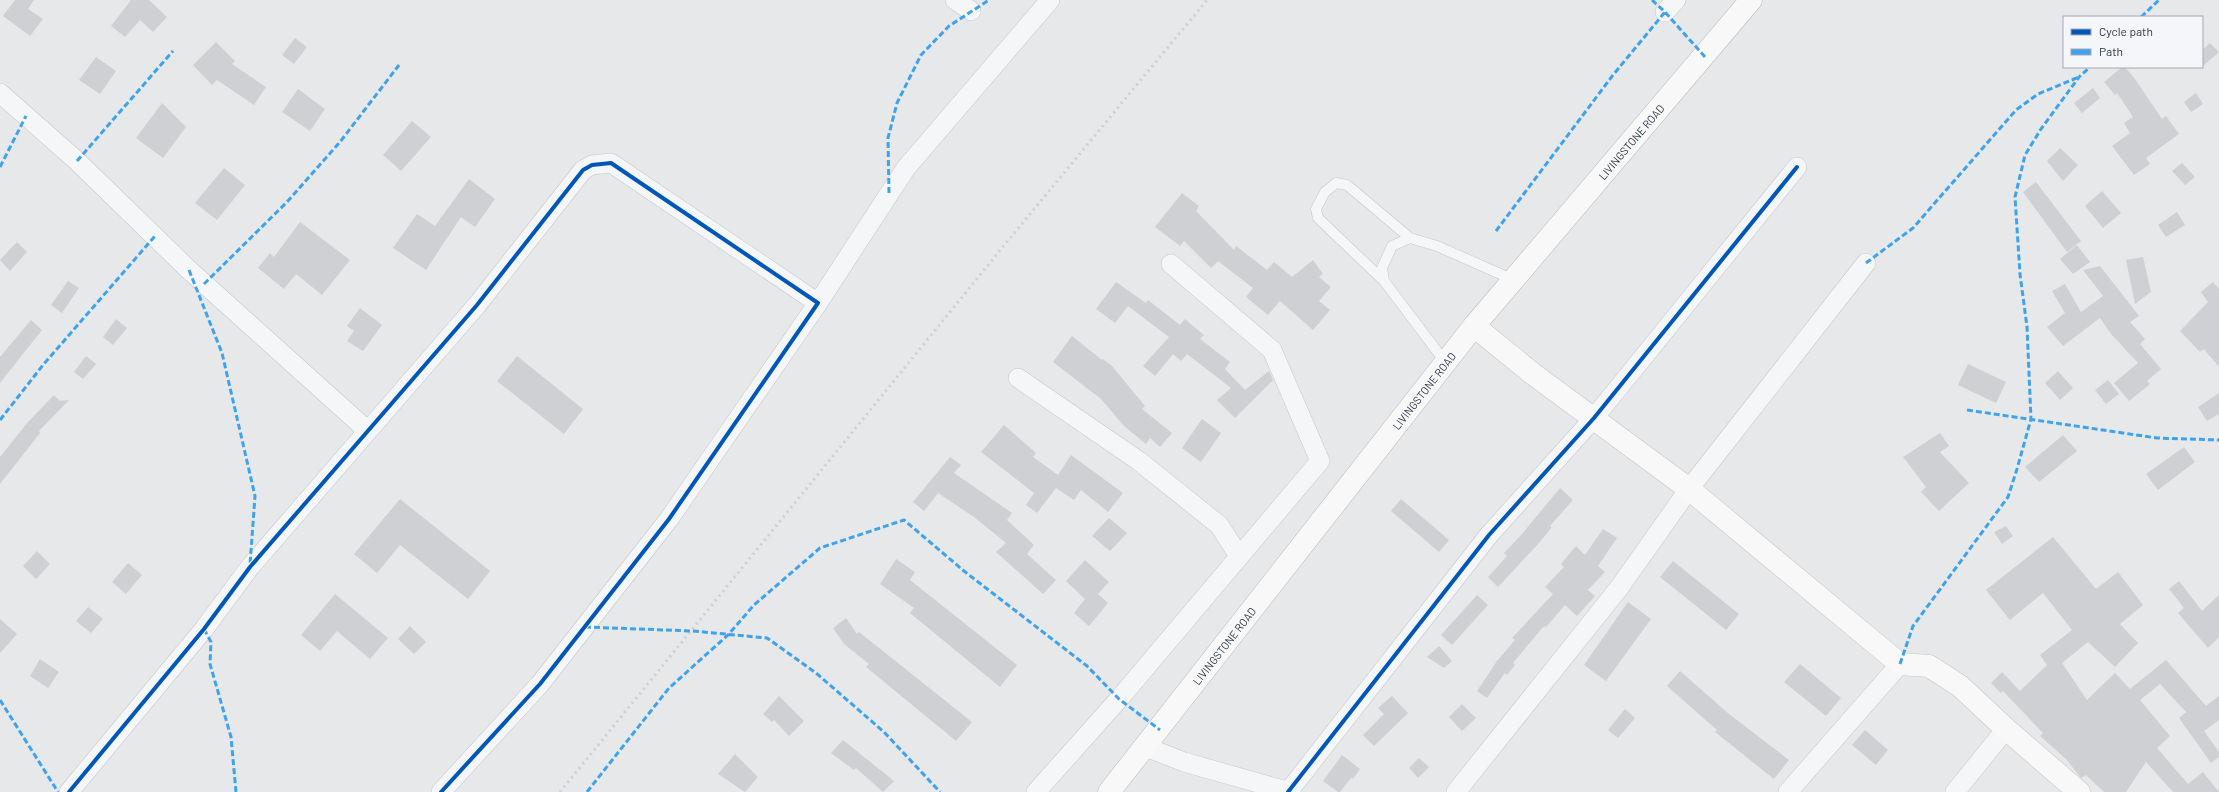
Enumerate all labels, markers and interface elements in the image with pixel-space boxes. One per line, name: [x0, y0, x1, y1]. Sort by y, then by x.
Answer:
legend: [2063, 16, 2203, 68]
text: Cycle path: [2099, 24, 2153, 38]
text: Path: [2099, 44, 2123, 58]
street label: LIVINGSTONE ROAD: [1595, 101, 1666, 182]
street label: LIVINGSTONE ROAD: [1389, 349, 1458, 432]
street label: LIVINGSTONE ROAD: [1189, 604, 1258, 687]

